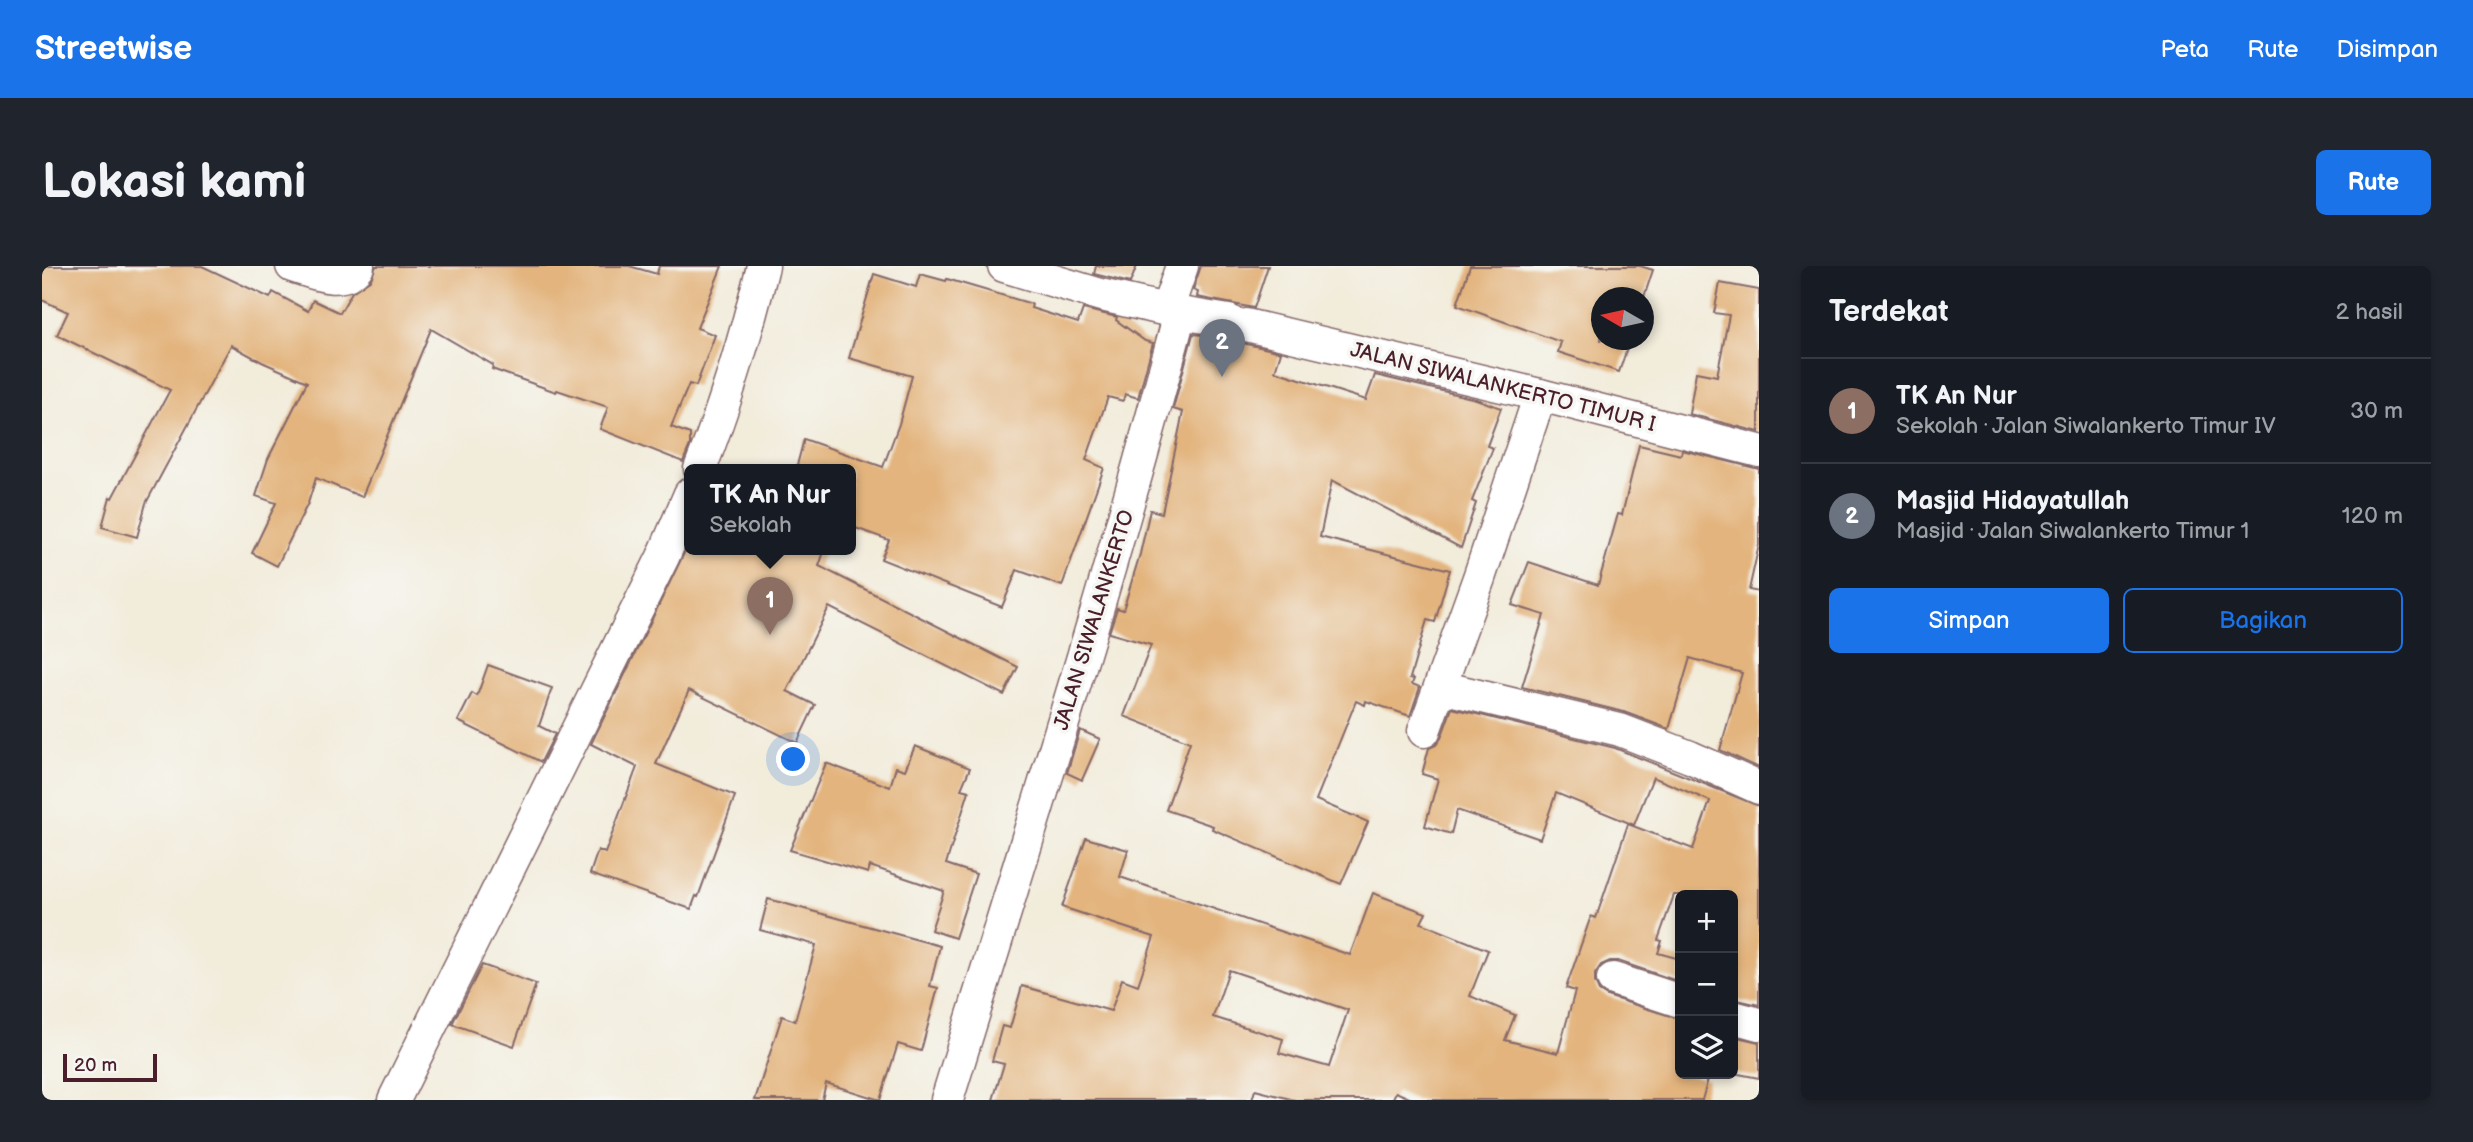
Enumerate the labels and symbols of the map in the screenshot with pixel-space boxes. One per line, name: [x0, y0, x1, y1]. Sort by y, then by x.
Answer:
north arrow: [1591, 287, 1654, 350]
pin: 2: [1199, 319, 1245, 377]
street label: JALAN SIWALANKERTO TIMUR I: [1348, 337, 1658, 437]
street label: JALAN SIWALANKERTO: [1049, 507, 1139, 733]
pin: 1: [747, 577, 793, 635]
your location: [776, 742, 810, 776]
scale bar: [63, 1051, 158, 1083]

